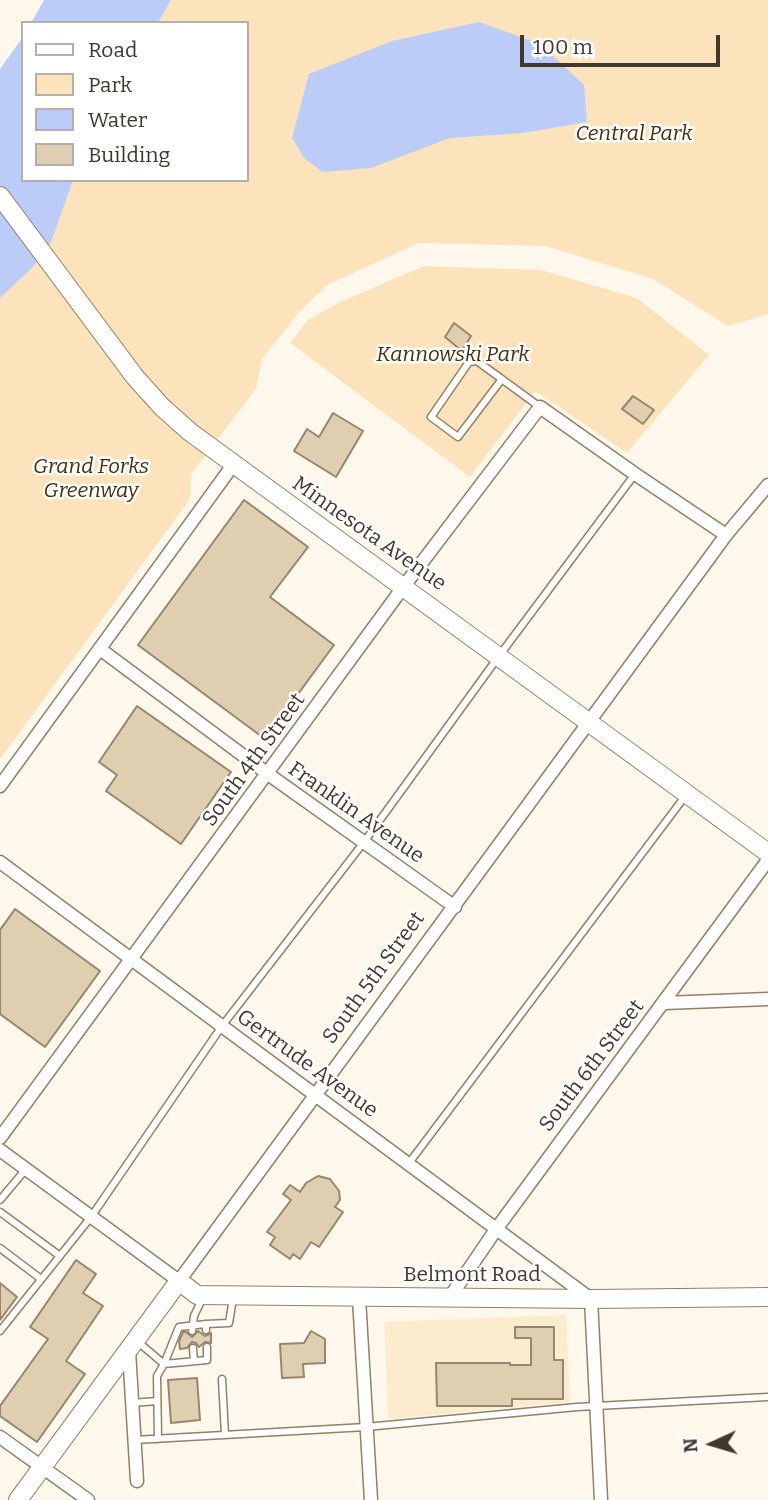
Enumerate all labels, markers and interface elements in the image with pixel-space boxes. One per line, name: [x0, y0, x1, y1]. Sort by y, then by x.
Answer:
legend: [21, 21, 248, 182]
scale bar: [523, 21, 722, 65]
text: 100 m: [533, 34, 593, 60]
text: Road: [88, 37, 137, 63]
text: Park: [88, 72, 132, 98]
text: Water: [88, 107, 147, 133]
park label: Central Park: [575, 121, 693, 147]
text: Building: [88, 142, 170, 168]
park label: Kannowski Park: [376, 342, 530, 368]
park label: Grand Forks Greenway: [33, 454, 149, 504]
street label: Minnesota Avenue: [287, 471, 451, 597]
street label: South 4th Street: [197, 689, 311, 831]
street label: Franklin Avenue: [283, 757, 429, 869]
street label: South 5th Street: [318, 907, 430, 1049]
street label: South 6th Street: [534, 995, 650, 1137]
street label: Gertrude Avenue: [232, 1004, 382, 1124]
street label: Belmont Road: [403, 1262, 541, 1288]
north arrow: [677, 1409, 747, 1479]
text: N: [679, 1437, 703, 1454]

